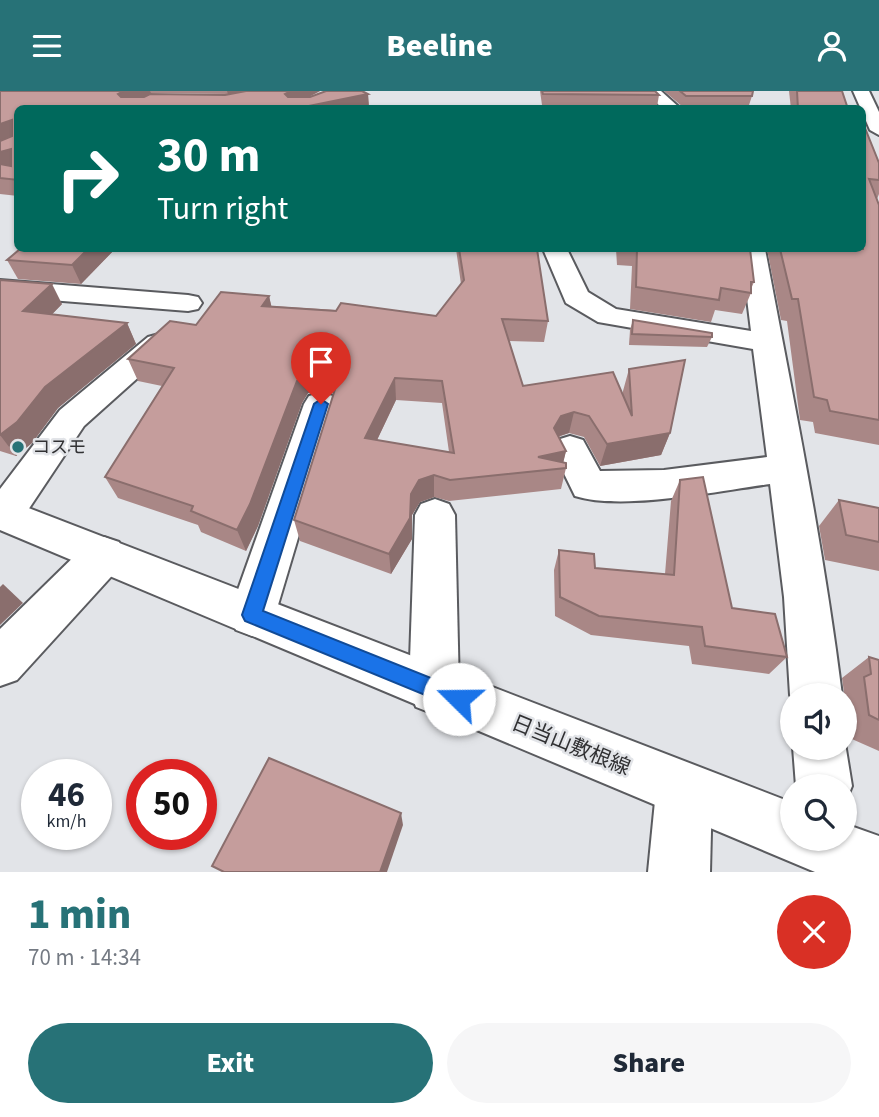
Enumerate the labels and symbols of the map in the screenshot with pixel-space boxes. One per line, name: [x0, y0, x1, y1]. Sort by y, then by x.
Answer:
pin: [291, 332, 351, 404]
place label: コスモ: [32, 435, 86, 460]
marker: コスモ: [10, 439, 26, 455]
position arrow: [422, 662, 496, 736]
street label: 日当山敷根線: [507, 707, 635, 783]
speed limit sign: 50: [126, 759, 217, 850]

